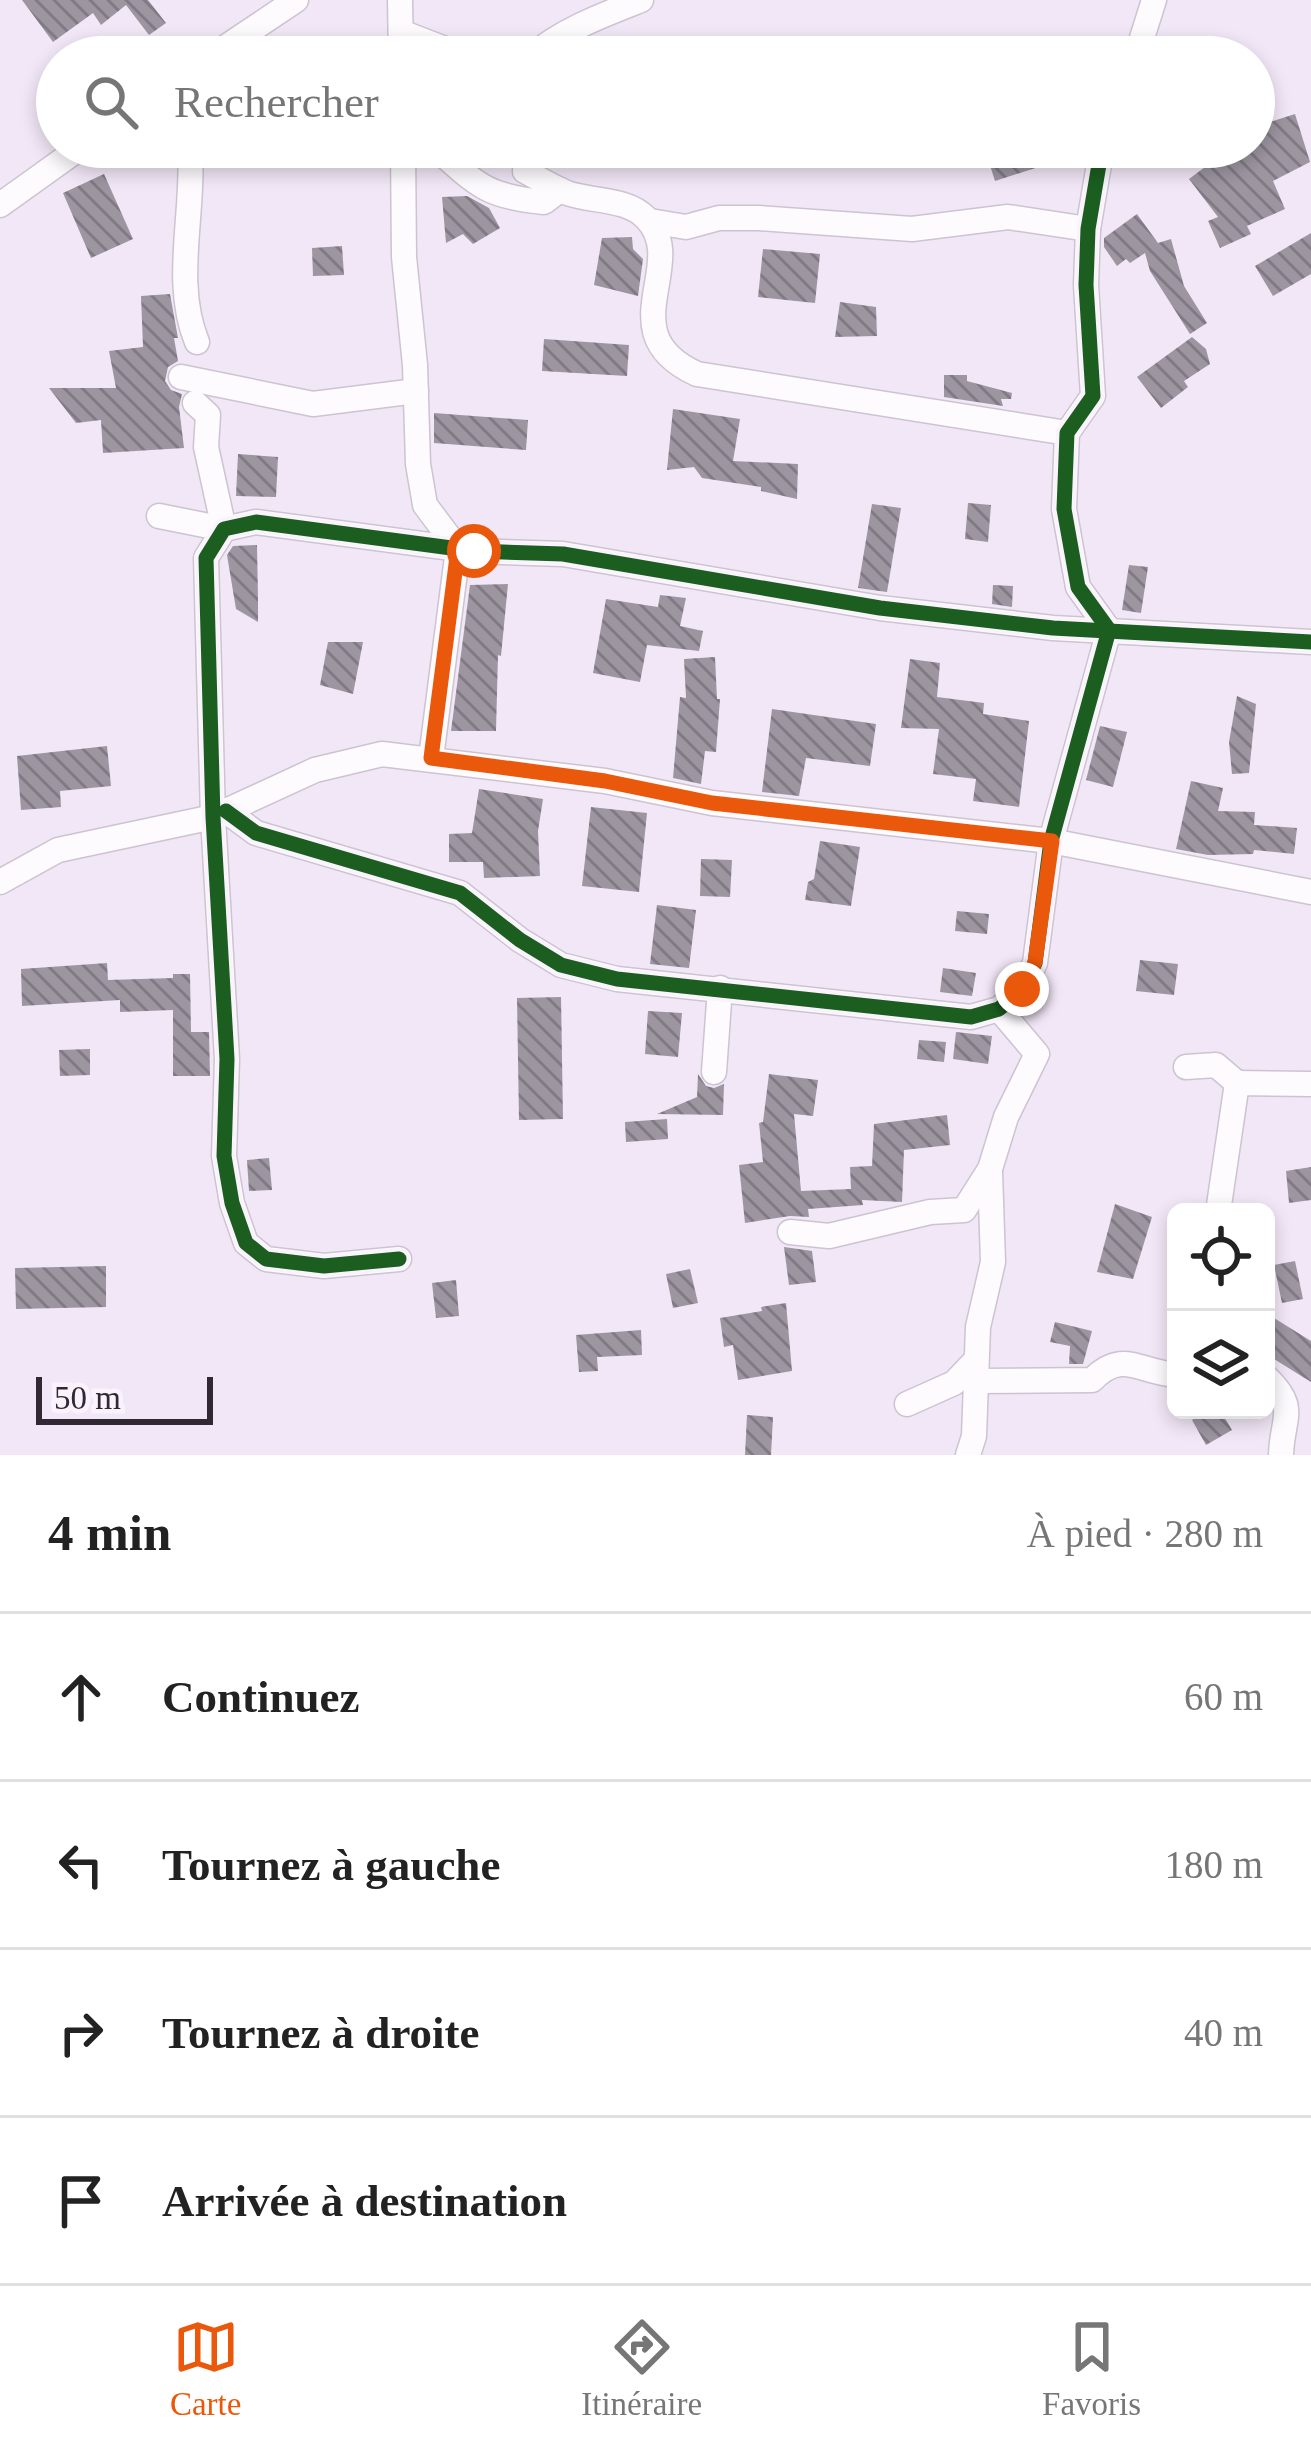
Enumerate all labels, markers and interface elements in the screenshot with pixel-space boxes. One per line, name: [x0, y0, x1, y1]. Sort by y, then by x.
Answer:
search box: [36, 36, 1275, 168]
icon: search: [78, 69, 144, 135]
text: Rechercher: [174, 77, 379, 127]
route start: [447, 524, 501, 578]
route end: [995, 962, 1049, 1016]
map controls: [1167, 1203, 1275, 1419]
button: locate: [1167, 1203, 1275, 1311]
button: layers: [1167, 1311, 1275, 1419]
scale bar: [36, 1371, 213, 1424]
text: 50 m: [54, 1380, 121, 1416]
text: 4 min: [48, 1505, 171, 1561]
text: À pied · 280 m: [1027, 1512, 1263, 1555]
icon: ahead: [48, 1664, 114, 1730]
text: Continuez: [162, 1672, 360, 1722]
text: 60 m: [1184, 1675, 1263, 1718]
icon: left: [48, 1832, 114, 1898]
text: Tournez à gauche: [162, 1840, 500, 1890]
text: 180 m: [1164, 1843, 1263, 1886]
icon: right: [48, 2000, 114, 2066]
text: Tournez à droite: [162, 2008, 480, 2058]
text: 40 m: [1184, 2011, 1263, 2054]
icon: arrive: [48, 2168, 114, 2234]
text: Arrivée à destination: [162, 2176, 567, 2226]
tab: Carte: [170, 2314, 241, 2423]
tab: Itinéraire: [581, 2314, 702, 2423]
tab: Favoris: [1042, 2314, 1141, 2423]

